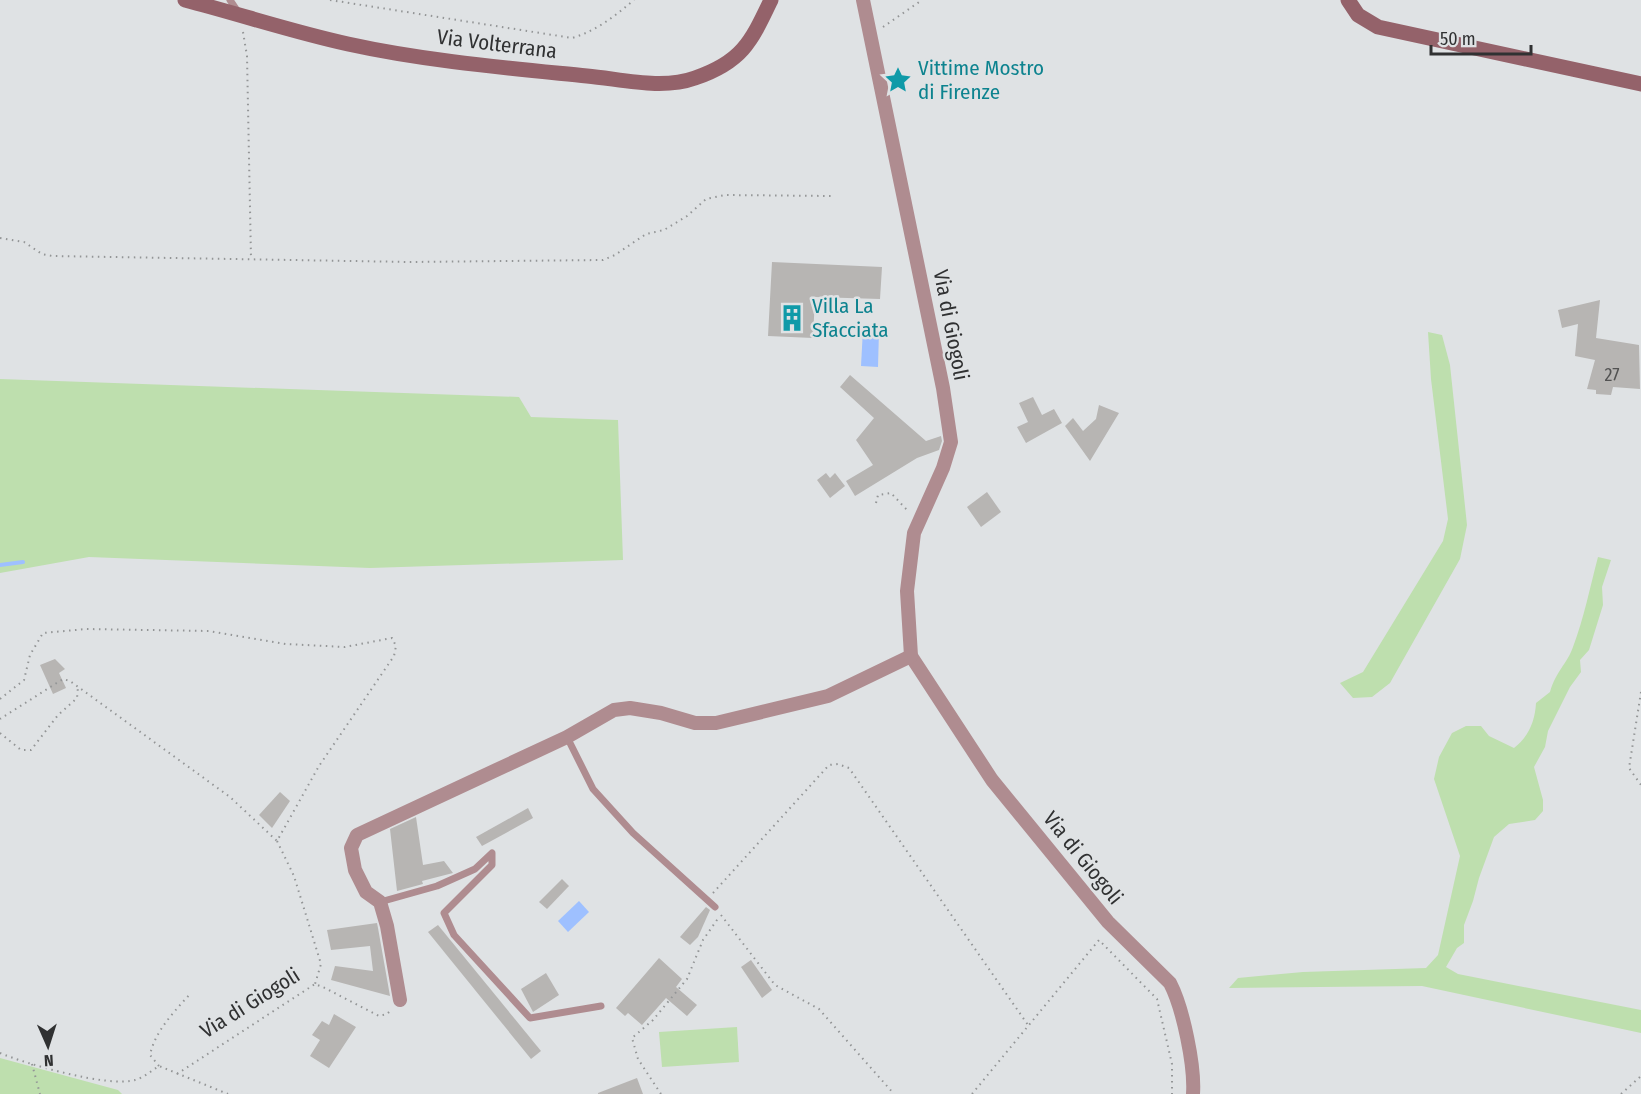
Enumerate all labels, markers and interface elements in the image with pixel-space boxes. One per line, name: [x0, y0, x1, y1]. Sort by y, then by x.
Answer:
scale bar: [1431, 18, 1532, 56]
street label: Via Volterrana: [436, 24, 558, 64]
text: 50 m: [1440, 28, 1476, 50]
place label: Vittime Mostro di Firenze: [918, 55, 1044, 105]
place icon: Vittime Mostro di Firenze: [883, 65, 913, 95]
street label: Via di Giogoli: [928, 267, 974, 383]
place label: Villa La Sfacciata: [812, 293, 889, 343]
building icon: Villa La Sfacciata: [777, 303, 807, 333]
house number: 27: [1604, 364, 1620, 386]
street label: Via di Giogoli: [1038, 806, 1128, 910]
street label: Via di Giogoli: [195, 962, 305, 1044]
north arrow: [18, 1016, 78, 1076]
text: N: [43, 1051, 54, 1070]

